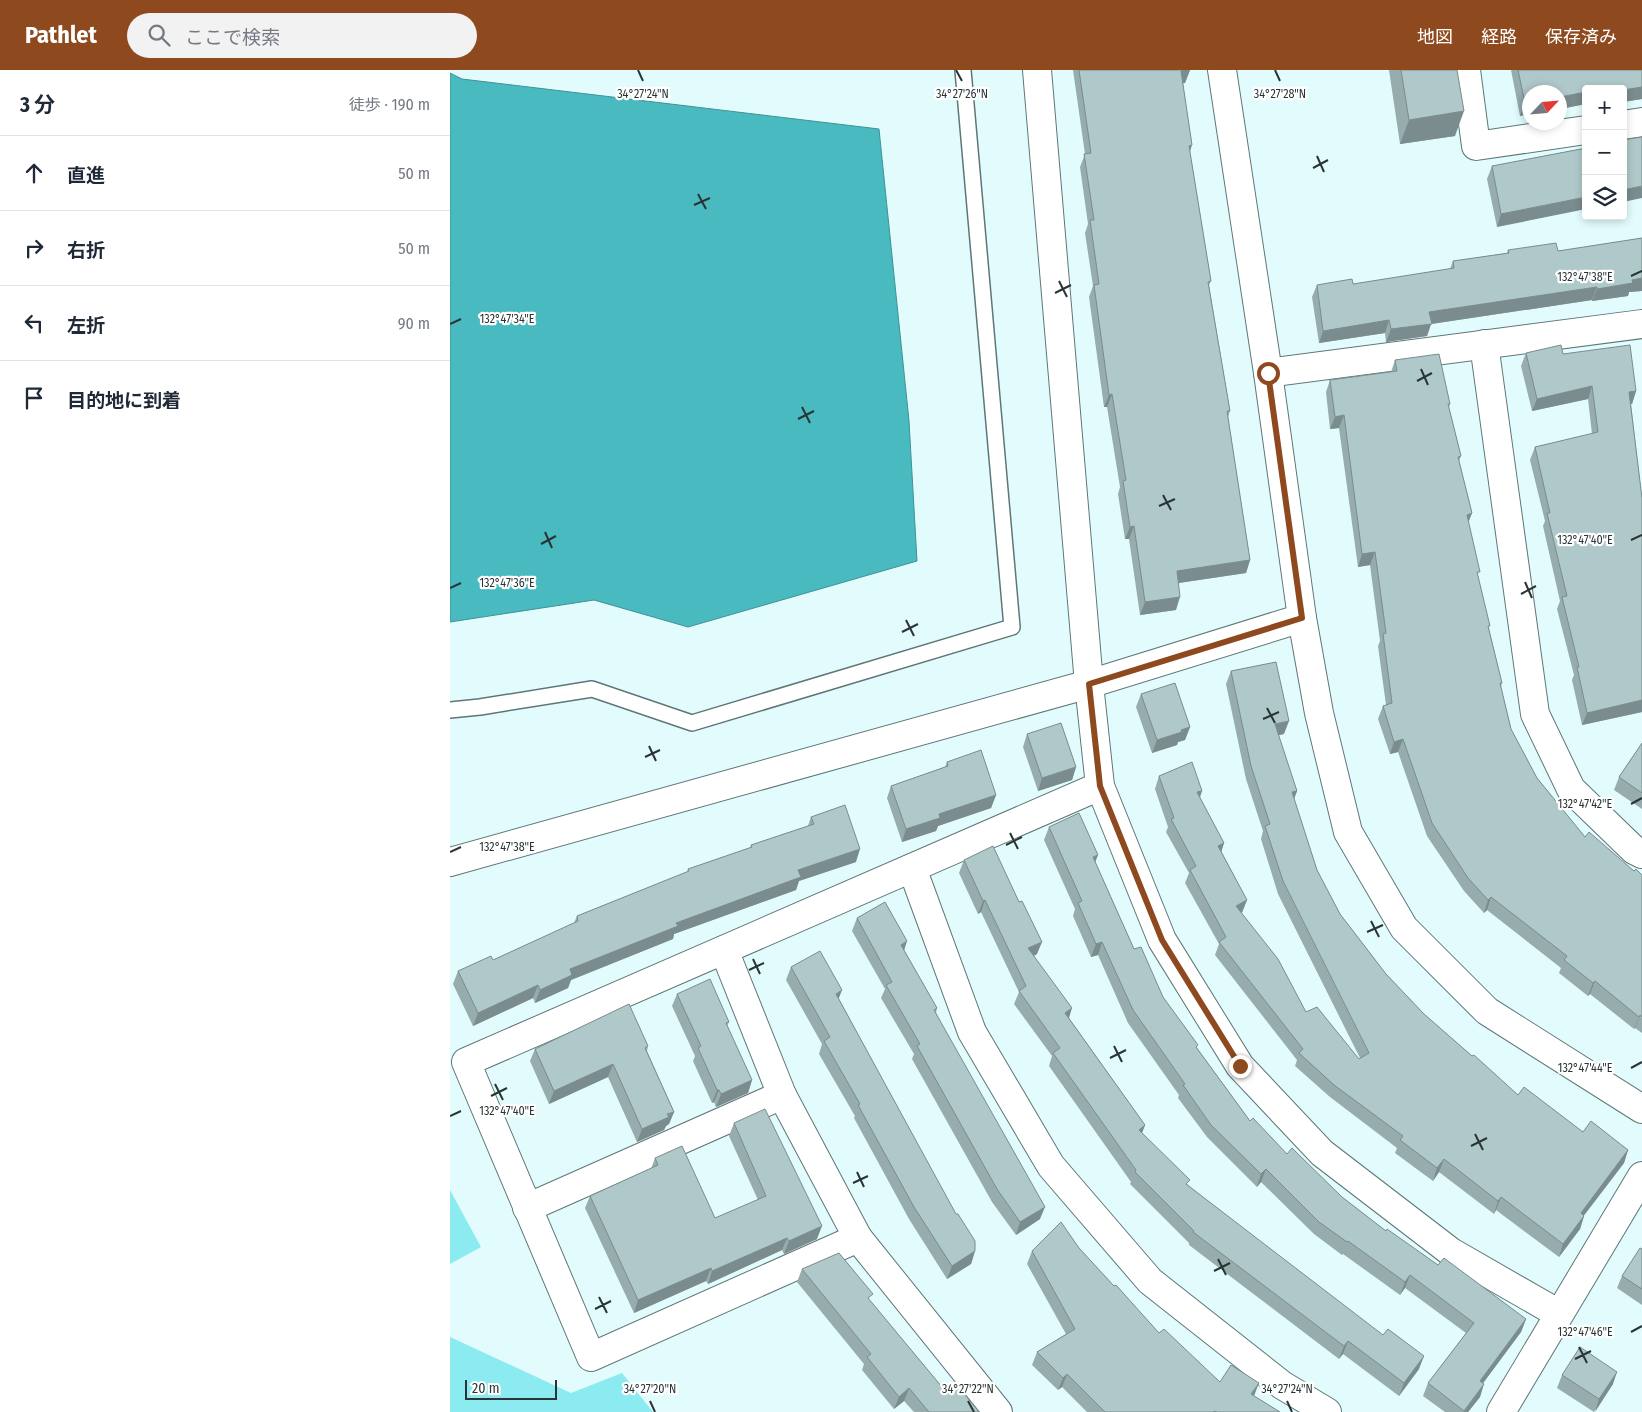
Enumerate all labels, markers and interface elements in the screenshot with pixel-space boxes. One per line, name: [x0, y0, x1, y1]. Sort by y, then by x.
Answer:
search box: [127, 13, 477, 58]
text: Pathlet: [25, 21, 97, 49]
icon: search: [145, 21, 173, 49]
text: ここで検索: [185, 26, 280, 49]
text: 地図: [1417, 26, 1453, 48]
text: 経路: [1481, 26, 1517, 48]
text: 保存済み: [1545, 26, 1617, 48]
north arrow: [1522, 85, 1567, 130]
map controls: [1582, 85, 1627, 220]
button: +: [1582, 85, 1627, 130]
text: 34°27'24"N: [617, 87, 669, 101]
text: 34°27'26"N: [936, 87, 988, 101]
text: 34°27'28"N: [1254, 87, 1306, 101]
text: 3 分: [20, 92, 55, 118]
text: 徒歩 · 190 m: [349, 95, 430, 114]
button: −: [1582, 130, 1627, 175]
icon: ahead: [20, 159, 48, 187]
text: 直進: [67, 164, 105, 187]
text: 50 m: [398, 164, 430, 183]
button: layers: [1582, 175, 1627, 220]
icon: right: [20, 234, 48, 262]
text: 右折: [67, 239, 105, 262]
text: 50 m: [398, 239, 430, 258]
text: 132°47'38"E: [1557, 270, 1613, 284]
icon: left: [20, 309, 48, 337]
text: 132°47'34"E: [480, 312, 535, 326]
text: 左折: [67, 314, 105, 337]
text: 90 m: [398, 314, 430, 333]
route start: [1257, 362, 1280, 385]
icon: arrive: [20, 384, 48, 412]
text: 目的地に到着: [67, 389, 181, 412]
text: 132°47'40"E: [1557, 533, 1613, 547]
text: 132°47'36"E: [479, 576, 535, 590]
text: 132°47'42"E: [1558, 797, 1613, 811]
text: 132°47'38"E: [479, 840, 535, 854]
route end: [1229, 1055, 1252, 1078]
text: 132°47'44"E: [1558, 1061, 1613, 1075]
text: 132°47'40"E: [479, 1104, 535, 1118]
text: 132°47'46"E: [1557, 1325, 1613, 1339]
scale bar: [465, 1377, 558, 1400]
text: 20 m: [472, 1380, 500, 1397]
text: 34°27'20"N: [624, 1382, 676, 1396]
text: 34°27'22"N: [942, 1382, 994, 1396]
text: 34°27'24"N: [1261, 1382, 1313, 1396]

